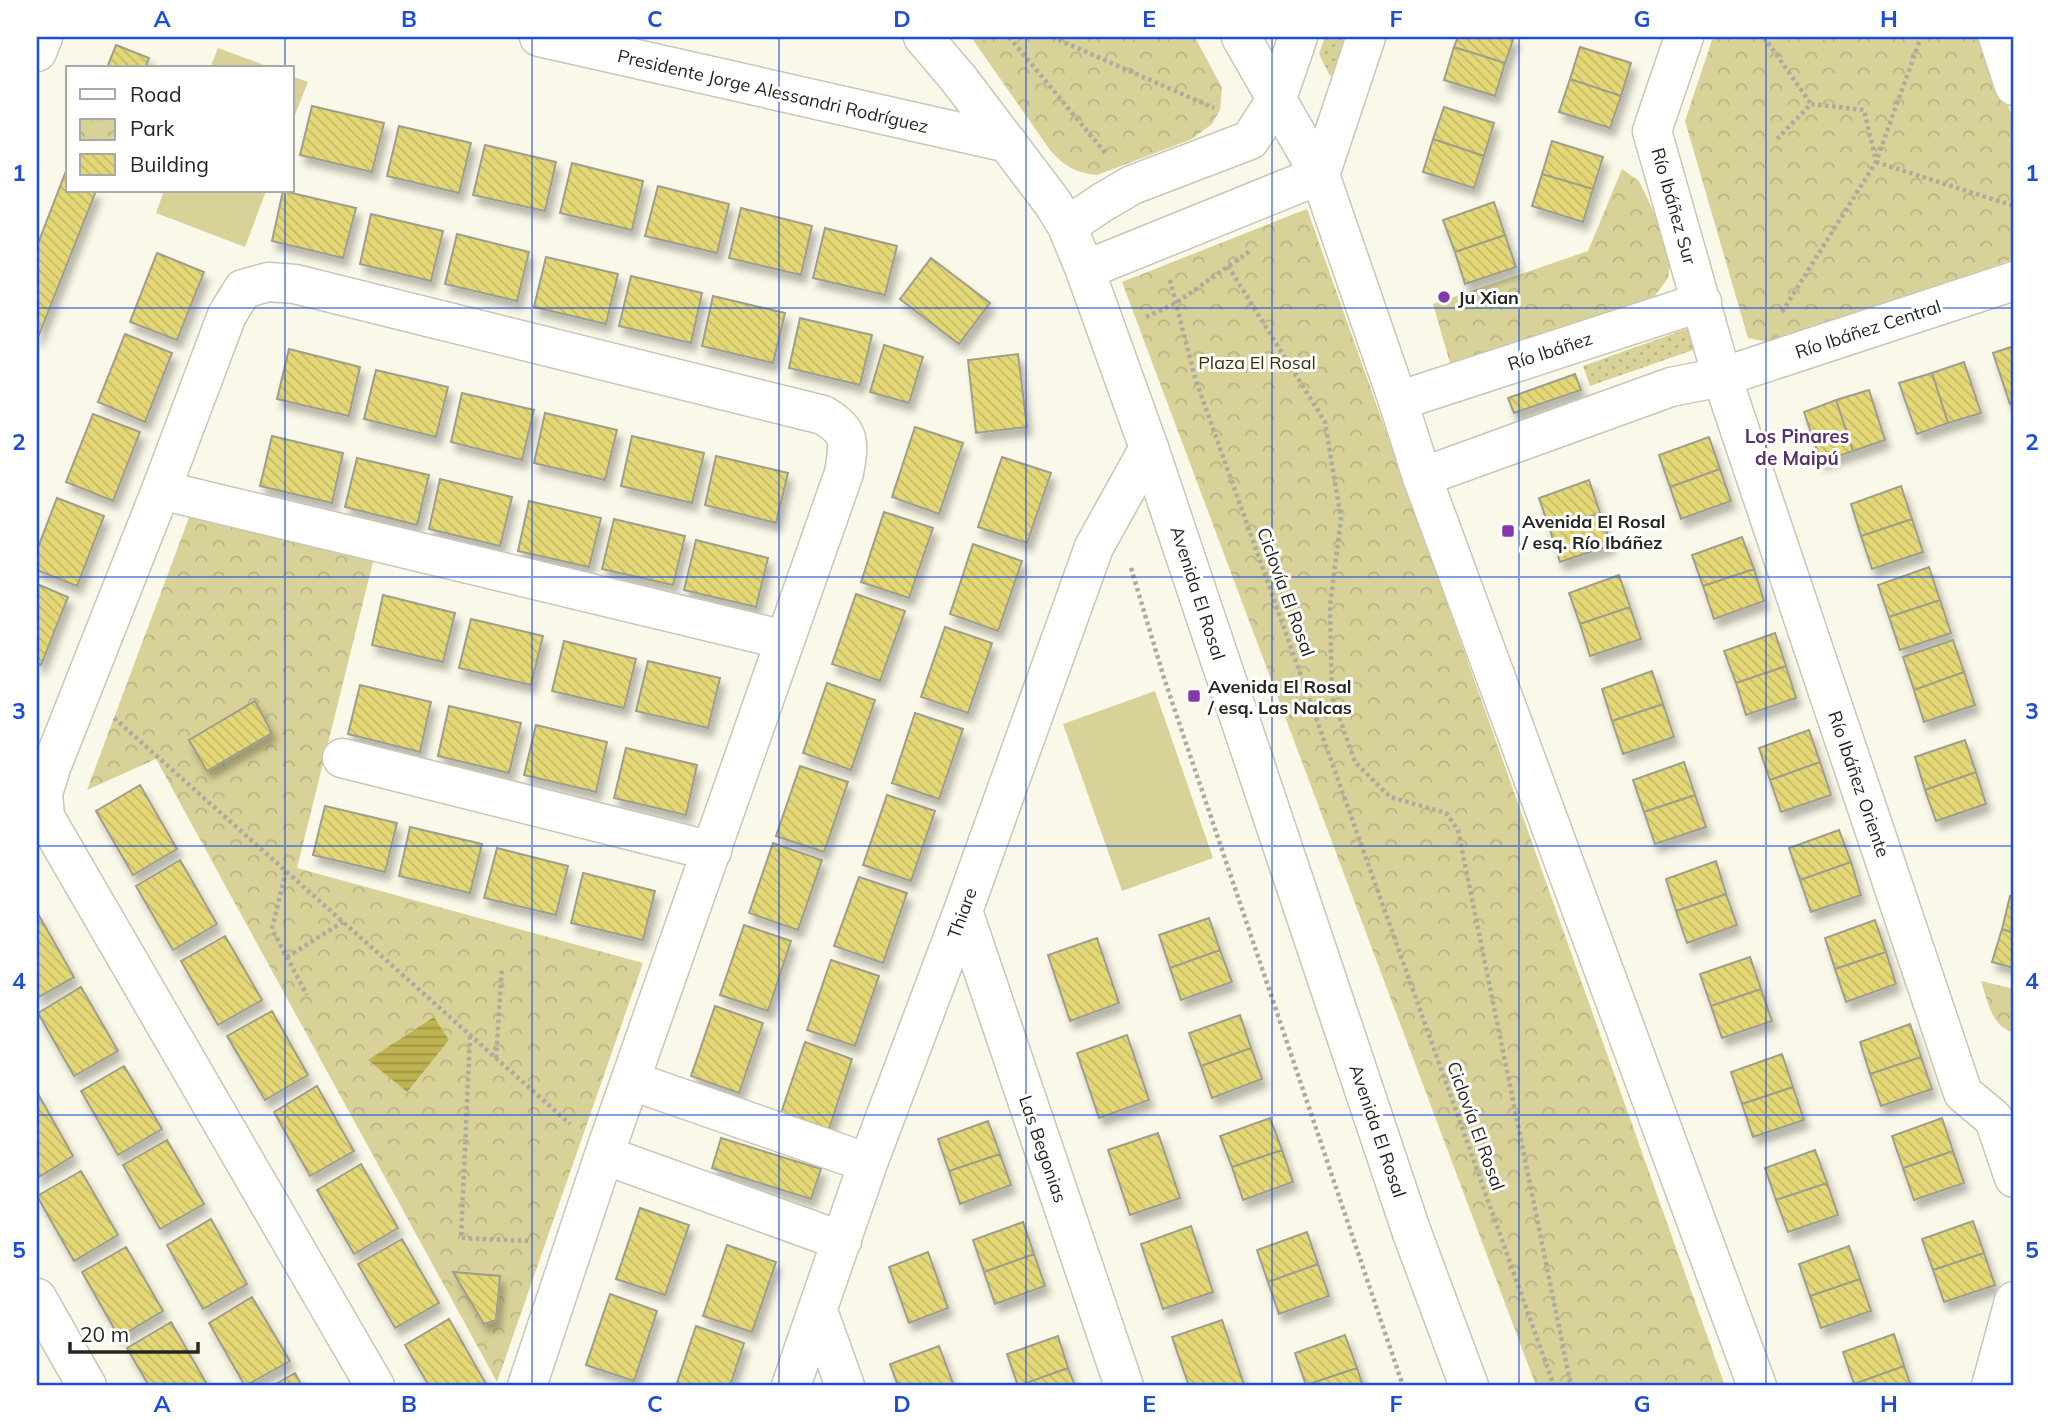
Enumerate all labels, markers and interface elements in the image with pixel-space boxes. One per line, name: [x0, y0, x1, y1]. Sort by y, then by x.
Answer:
text: A: [153, 4, 171, 33]
text: B: [401, 4, 417, 33]
text: C: [647, 4, 663, 33]
text: D: [893, 4, 911, 33]
text: E: [1142, 4, 1156, 33]
text: F: [1389, 4, 1403, 33]
text: G: [1633, 4, 1651, 33]
text: H: [1880, 4, 1898, 33]
street label: Presidente Jorge Alessandri Rodríguez: [615, 44, 931, 138]
legend: [66, 66, 294, 192]
text: Road: [130, 81, 181, 107]
text: Park: [130, 115, 174, 141]
street label: Río Ibáñez Sur: [1646, 145, 1702, 268]
text: Building: [130, 151, 209, 177]
text: 1: [12, 158, 26, 187]
text: 1: [2025, 158, 2039, 187]
place label: Ju Xian: [1458, 286, 1519, 309]
marker: Ju Xian: [1436, 289, 1452, 305]
street label: Río Ibáñez Central: [1792, 295, 1944, 363]
street label: Río Ibáñez: [1505, 327, 1595, 375]
park label: Plaza El Rosal: [1198, 351, 1316, 374]
district label: Los Pinares de Maipú: [1745, 424, 1849, 470]
text: 2: [12, 427, 26, 456]
text: 2: [2025, 427, 2039, 456]
place label: Avenida El Rosal / esq. Río Ibáñez: [1521, 510, 1666, 554]
street label: Avenida El Rosal: [1166, 523, 1230, 663]
marker: Avenida El Rosal / esq. Río Ibáñez: [1500, 523, 1516, 539]
street label: Ciclovía El Rosal: [1252, 524, 1320, 660]
place label: Avenida El Rosal / esq. Las Nalcas: [1207, 675, 1352, 719]
marker: Avenida El Rosal / esq. Las Nalcas: [1186, 688, 1202, 704]
text: 3: [12, 696, 26, 725]
text: 3: [2025, 696, 2039, 725]
street label: Río Ibáñez Oriente: [1823, 708, 1895, 860]
street label: Thiare: [942, 884, 982, 942]
text: 4: [12, 966, 26, 995]
text: 4: [2025, 966, 2039, 995]
street label: Ciclovía El Rosal: [1442, 1058, 1510, 1194]
street label: Avenida El Rosal: [1344, 1061, 1412, 1201]
street label: Las Begonias: [1014, 1092, 1072, 1206]
text: 5: [12, 1235, 26, 1264]
text: 5: [2025, 1235, 2039, 1264]
scale bar: [70, 1311, 198, 1355]
text: 20 m: [80, 1321, 129, 1347]
text: A: [153, 1389, 171, 1418]
text: B: [401, 1389, 417, 1418]
text: C: [647, 1389, 663, 1418]
text: D: [893, 1389, 911, 1418]
text: E: [1142, 1389, 1156, 1418]
text: F: [1389, 1389, 1403, 1418]
text: G: [1633, 1389, 1651, 1418]
text: H: [1880, 1389, 1898, 1418]

